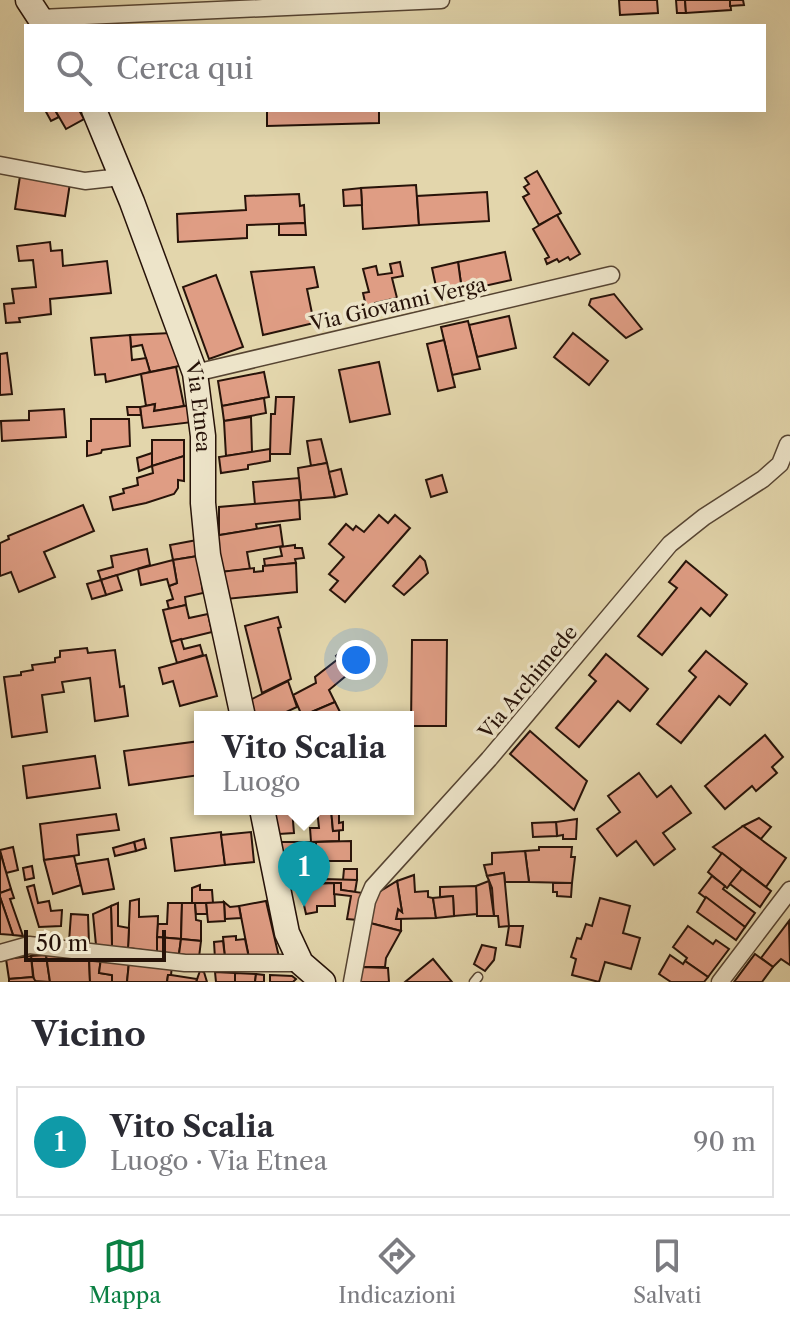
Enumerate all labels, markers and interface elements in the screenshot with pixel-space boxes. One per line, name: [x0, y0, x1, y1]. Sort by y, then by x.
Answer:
search box: [24, 24, 766, 112]
icon: search: [52, 46, 96, 90]
text: Cerca qui: [116, 50, 253, 87]
street label: Via Giovanni Verga: [307, 272, 489, 336]
street label: Via Etnea: [179, 357, 215, 453]
street label: Via Archimede: [473, 620, 582, 744]
your location: [336, 640, 376, 680]
popup: [194, 711, 414, 815]
text: Vito Scalia: [222, 729, 386, 766]
text: Luogo: [222, 766, 301, 798]
pin: 1: [278, 841, 330, 907]
scale bar: [24, 926, 166, 962]
text: 50 m: [36, 930, 88, 957]
text: Vicino: [32, 1013, 146, 1055]
text: Vito Scalia: [110, 1108, 274, 1145]
text: 1: [54, 1126, 66, 1158]
text: 90 m: [693, 1126, 756, 1158]
text: Luogo · Via Etnea: [110, 1145, 327, 1177]
tab: Mappa: [89, 1234, 161, 1309]
tab: Indicazioni: [338, 1234, 456, 1309]
tab: Salvati: [633, 1234, 701, 1309]

